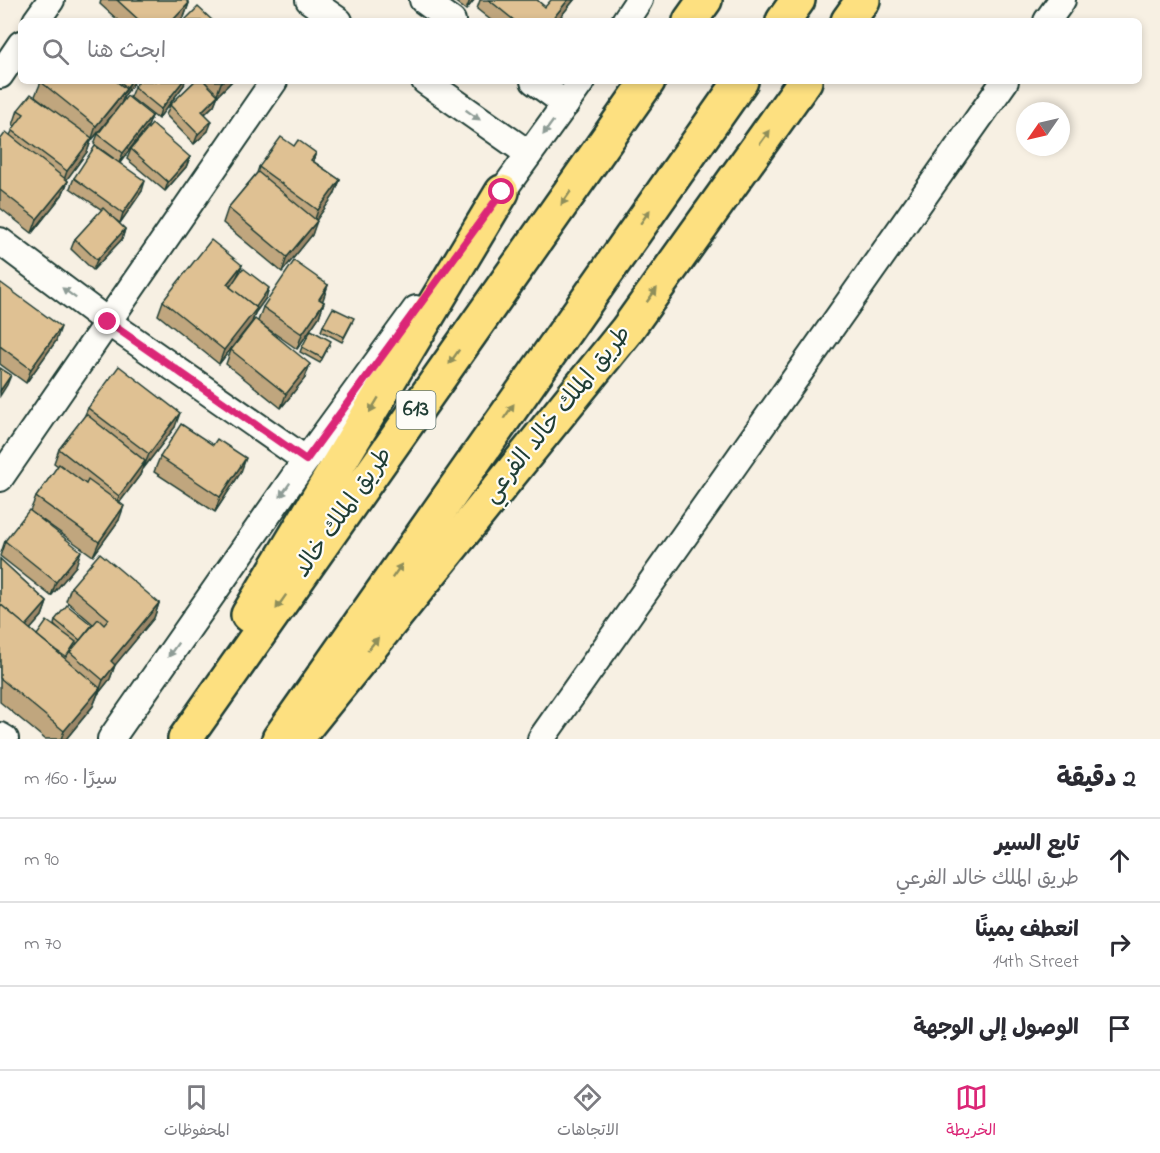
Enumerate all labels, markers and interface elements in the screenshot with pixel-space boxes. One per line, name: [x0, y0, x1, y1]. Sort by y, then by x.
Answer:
search box: [18, 18, 1142, 84]
icon: search: [39, 35, 72, 68]
text: ابحث هنا: [87, 36, 166, 68]
north arrow: [1016, 102, 1070, 156]
one-way arrow: [465, 108, 481, 120]
one-way arrow: [542, 120, 554, 136]
one-way arrow: [759, 129, 771, 145]
route start: [488, 178, 514, 204]
one-way arrow: [560, 189, 572, 205]
one-way arrow: [639, 210, 651, 226]
one-way arrow: [62, 287, 77, 299]
one-way arrow: [646, 288, 658, 304]
route end: [94, 308, 120, 334]
street label: طريق الملك خالد الفرعي: [475, 319, 642, 512]
one-way arrow: [449, 349, 460, 365]
road number: 613: [396, 391, 436, 429]
one-way arrow: [369, 397, 380, 413]
one-way arrow: [503, 404, 515, 420]
street label: طريق الملك خالد: [286, 441, 402, 585]
one-way arrow: [279, 481, 291, 497]
one-way arrow: [391, 563, 403, 579]
one-way arrow: [275, 594, 287, 610]
one-way arrow: [366, 637, 378, 652]
one-way arrow: [167, 641, 179, 657]
text: 2 دقيقة: [1057, 761, 1136, 799]
text: سيرًا · 160 m: [24, 765, 117, 794]
text: تابع السير: [995, 829, 1079, 861]
icon: ahead: [1103, 844, 1136, 877]
text: 90 m: [24, 846, 59, 875]
text: طريق الملك خالد الفرعي: [896, 865, 1079, 894]
text: انعطف يمينًا: [975, 915, 1079, 947]
icon: right: [1103, 928, 1136, 961]
text: 70 m: [24, 930, 61, 959]
text: 14th Street: [993, 948, 1079, 977]
icon: arrive: [1103, 1012, 1136, 1045]
text: الوصول إلى الوجهة: [913, 1013, 1079, 1045]
tab: المحفوظات: [164, 1081, 230, 1144]
tab: الاتجاهات: [557, 1081, 619, 1144]
tab: الخريطة: [946, 1081, 996, 1144]

